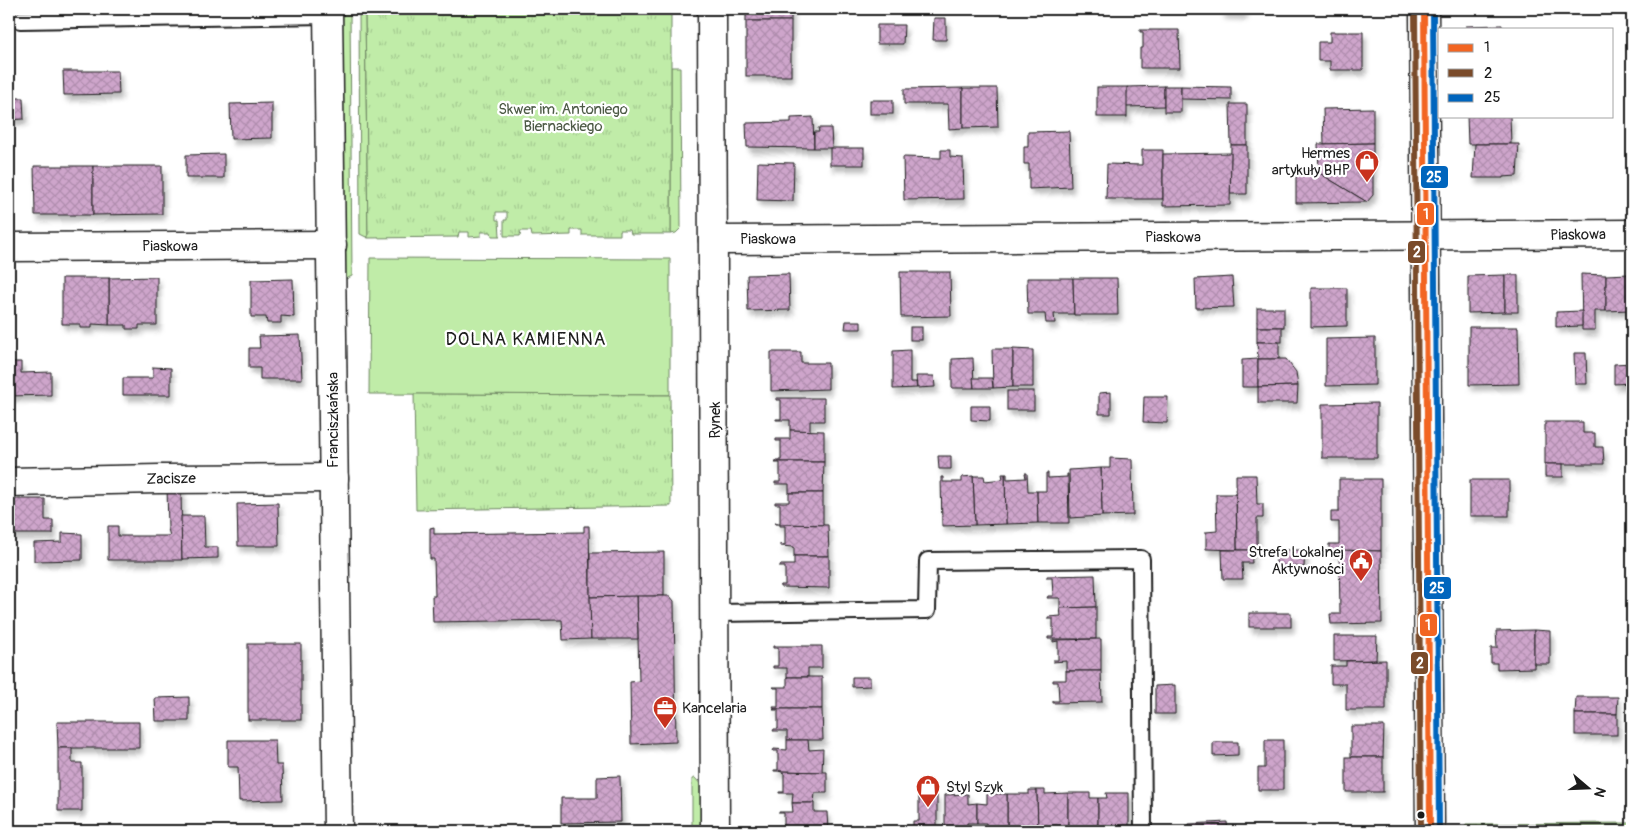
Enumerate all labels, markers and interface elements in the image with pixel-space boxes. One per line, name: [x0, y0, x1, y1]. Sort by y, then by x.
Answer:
legend: [1438, 28, 1614, 118]
text: 1: [1484, 38, 1490, 57]
text: 2: [1484, 64, 1492, 83]
text: 25: [1484, 88, 1501, 107]
park label: Skwer im. Antoniego Biernackiego: [498, 100, 628, 136]
place label: Hermes artykuły BHP: [1272, 144, 1350, 180]
shop icon: Hermes artykuły BHP: [1354, 149, 1380, 183]
line badge: 25: [1420, 165, 1449, 189]
text: 25: [1426, 169, 1442, 186]
line badge: 1: [1416, 202, 1435, 226]
text: 1: [1423, 206, 1429, 223]
street label: Piaskowa: [1550, 225, 1606, 245]
street label: Piaskowa: [1145, 228, 1201, 247]
street label: Piaskowa: [740, 230, 796, 249]
street label: Piaskowa: [142, 237, 198, 256]
line badge: 2: [1407, 240, 1426, 264]
text: 2: [1413, 244, 1421, 261]
district label: DOLNA KAMIENNA: [446, 328, 606, 351]
street label: Franciszkańska: [324, 372, 343, 468]
street label: Rynek: [706, 401, 725, 439]
street label: Zacisze: [146, 469, 196, 489]
place label: Strefa Lokalnej Aktywności: [1248, 543, 1344, 579]
public building icon: Strefa Lokalnej Aktywności: [1348, 548, 1374, 582]
line badge: 25: [1423, 576, 1452, 600]
text: 25: [1429, 580, 1445, 597]
line badge: 1: [1419, 613, 1438, 637]
text: 1: [1425, 617, 1431, 634]
line badge: 2: [1410, 651, 1429, 675]
text: 2: [1416, 655, 1424, 672]
office icon: Kancelaria: [652, 695, 678, 729]
place label: Kancelaria: [682, 699, 747, 718]
north arrow: [1564, 762, 1614, 812]
shop icon: Styl Szyk: [915, 774, 941, 808]
place label: Styl Szyk: [946, 778, 1004, 797]
text: N: [1590, 785, 1609, 799]
unlabelled marker: [1416, 810, 1426, 820]

